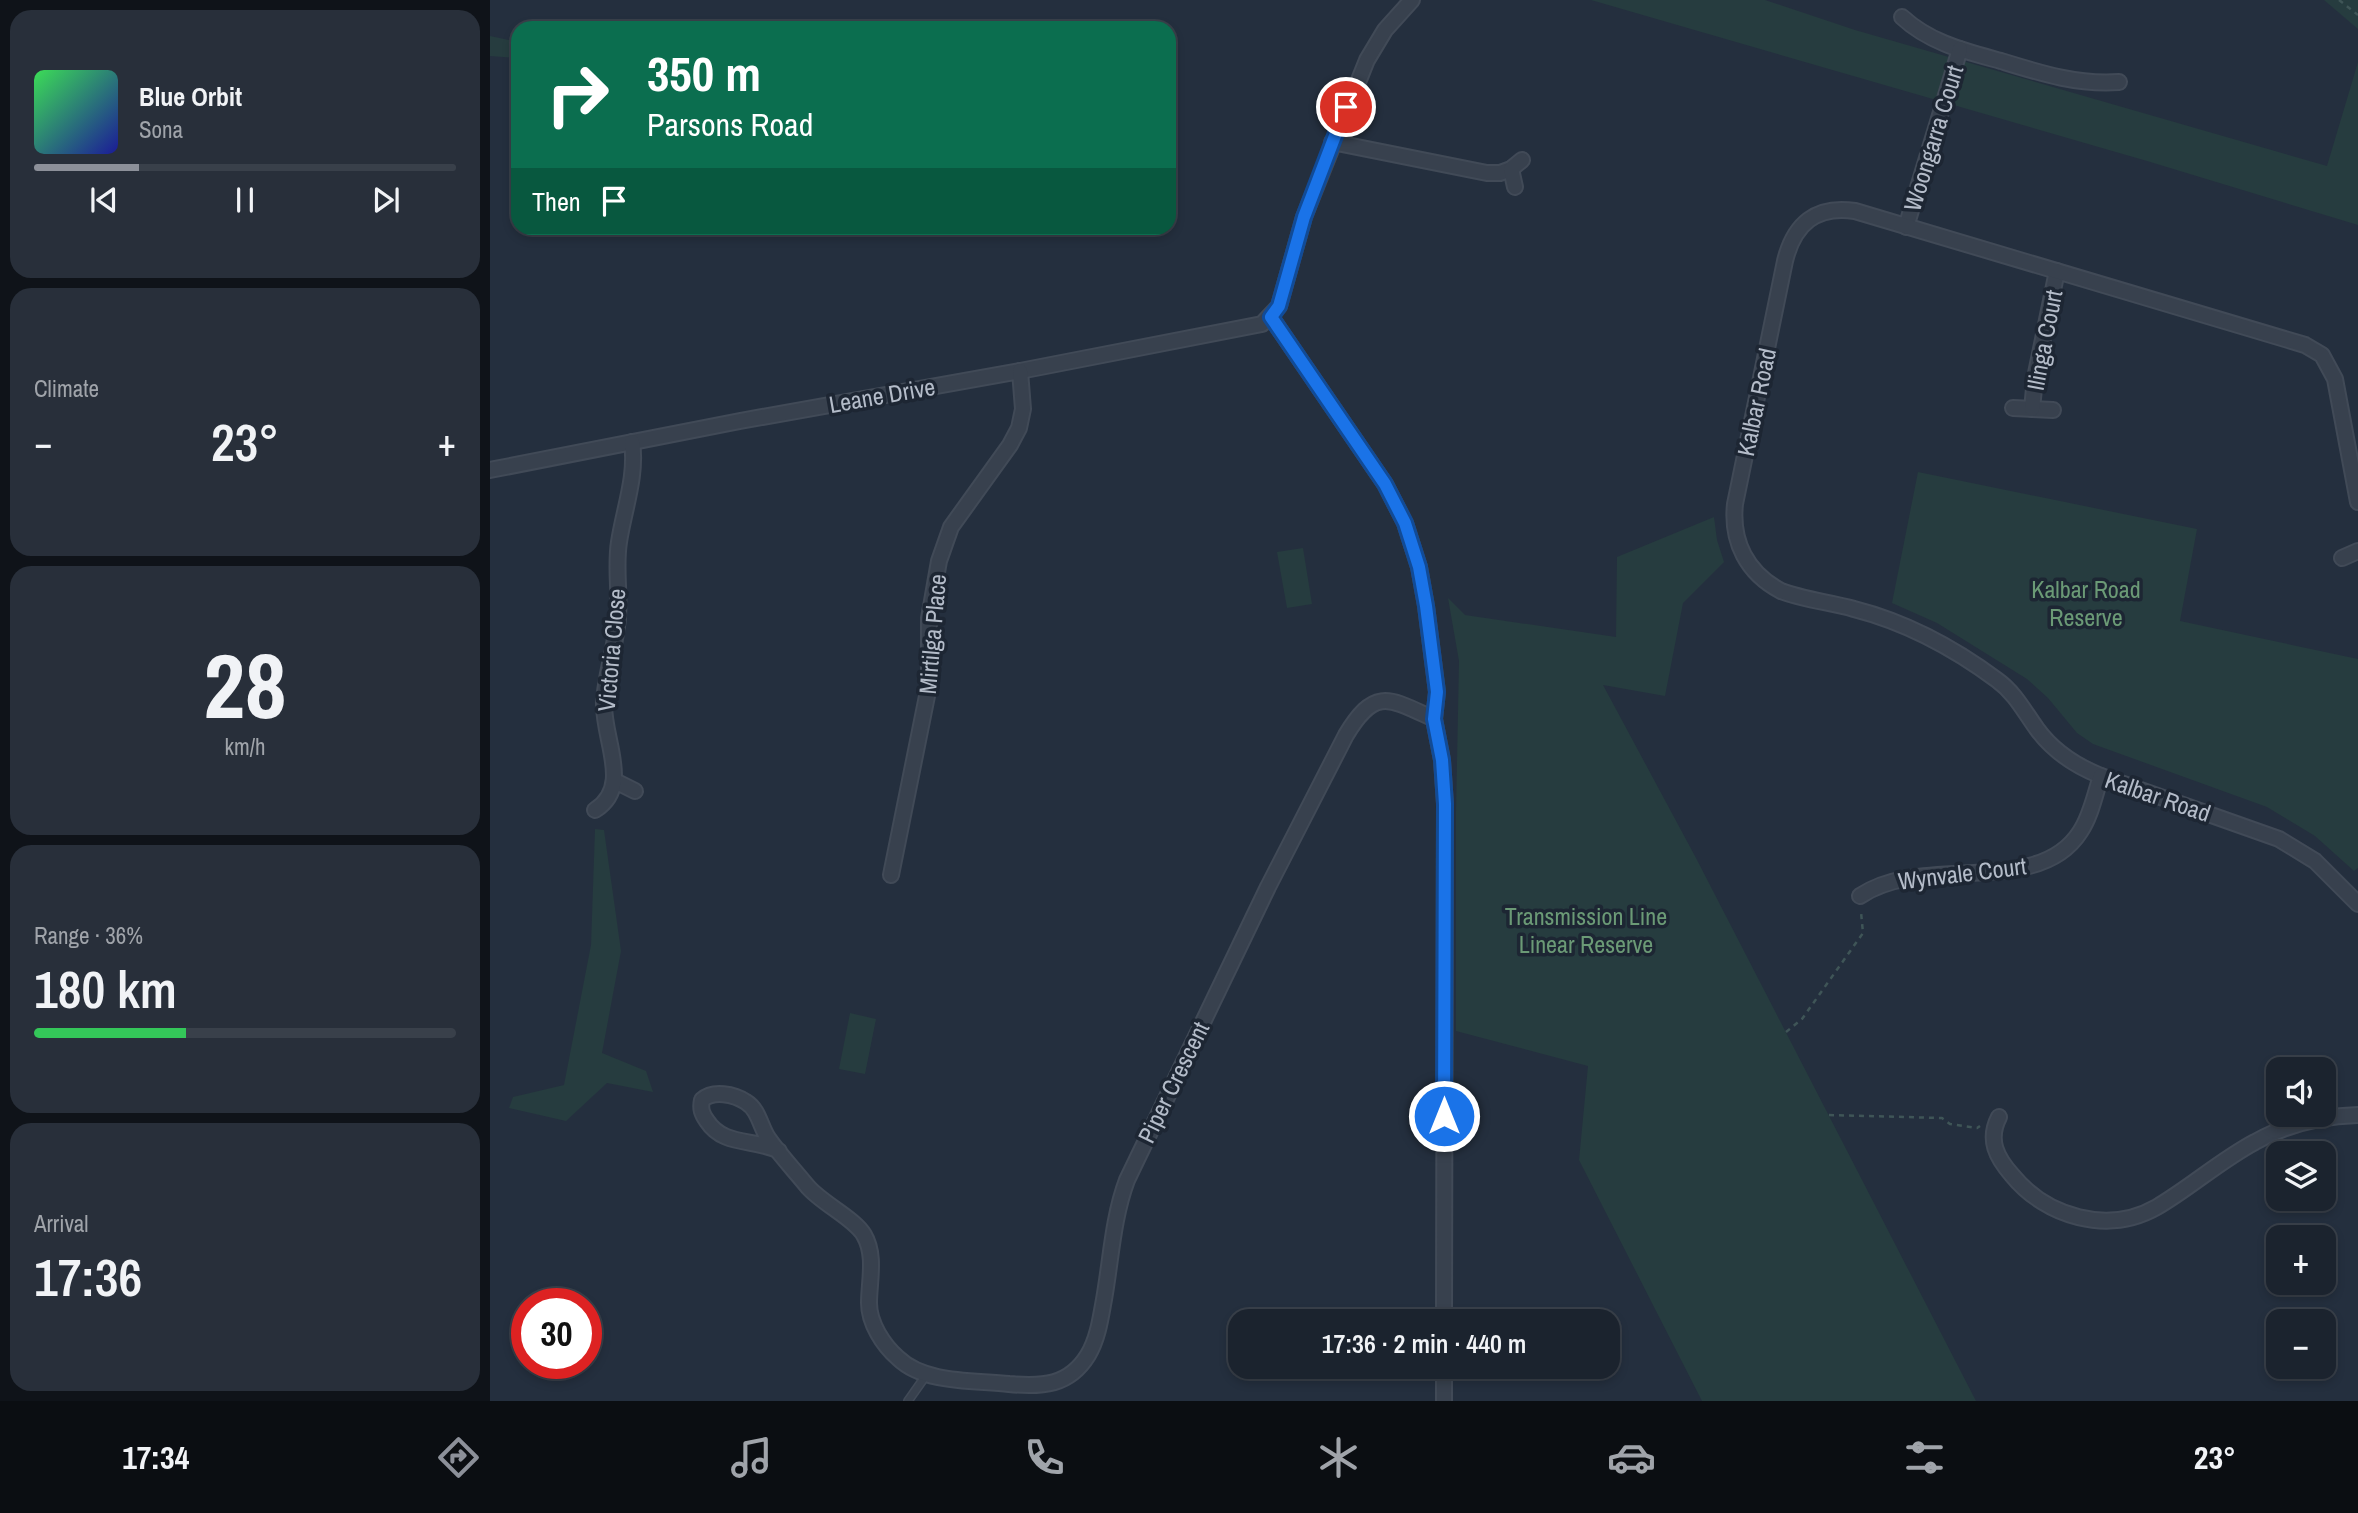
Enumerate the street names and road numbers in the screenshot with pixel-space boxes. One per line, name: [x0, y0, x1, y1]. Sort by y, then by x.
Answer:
street label: Woongarra Court: [1896, 61, 1970, 215]
street label: Ilinga Court: [2019, 287, 2070, 393]
street label: Kalbar Road: [1729, 345, 1783, 459]
street label: Leane Drive: [826, 370, 938, 420]
street label: Mirtilga Place: [911, 573, 953, 695]
street label: Victoria Close: [590, 587, 632, 713]
street label: Kalbar Road: [2101, 763, 2215, 829]
street label: Wynvale Court: [1896, 849, 2028, 897]
street label: Piper Crescent: [1130, 1016, 1216, 1148]

